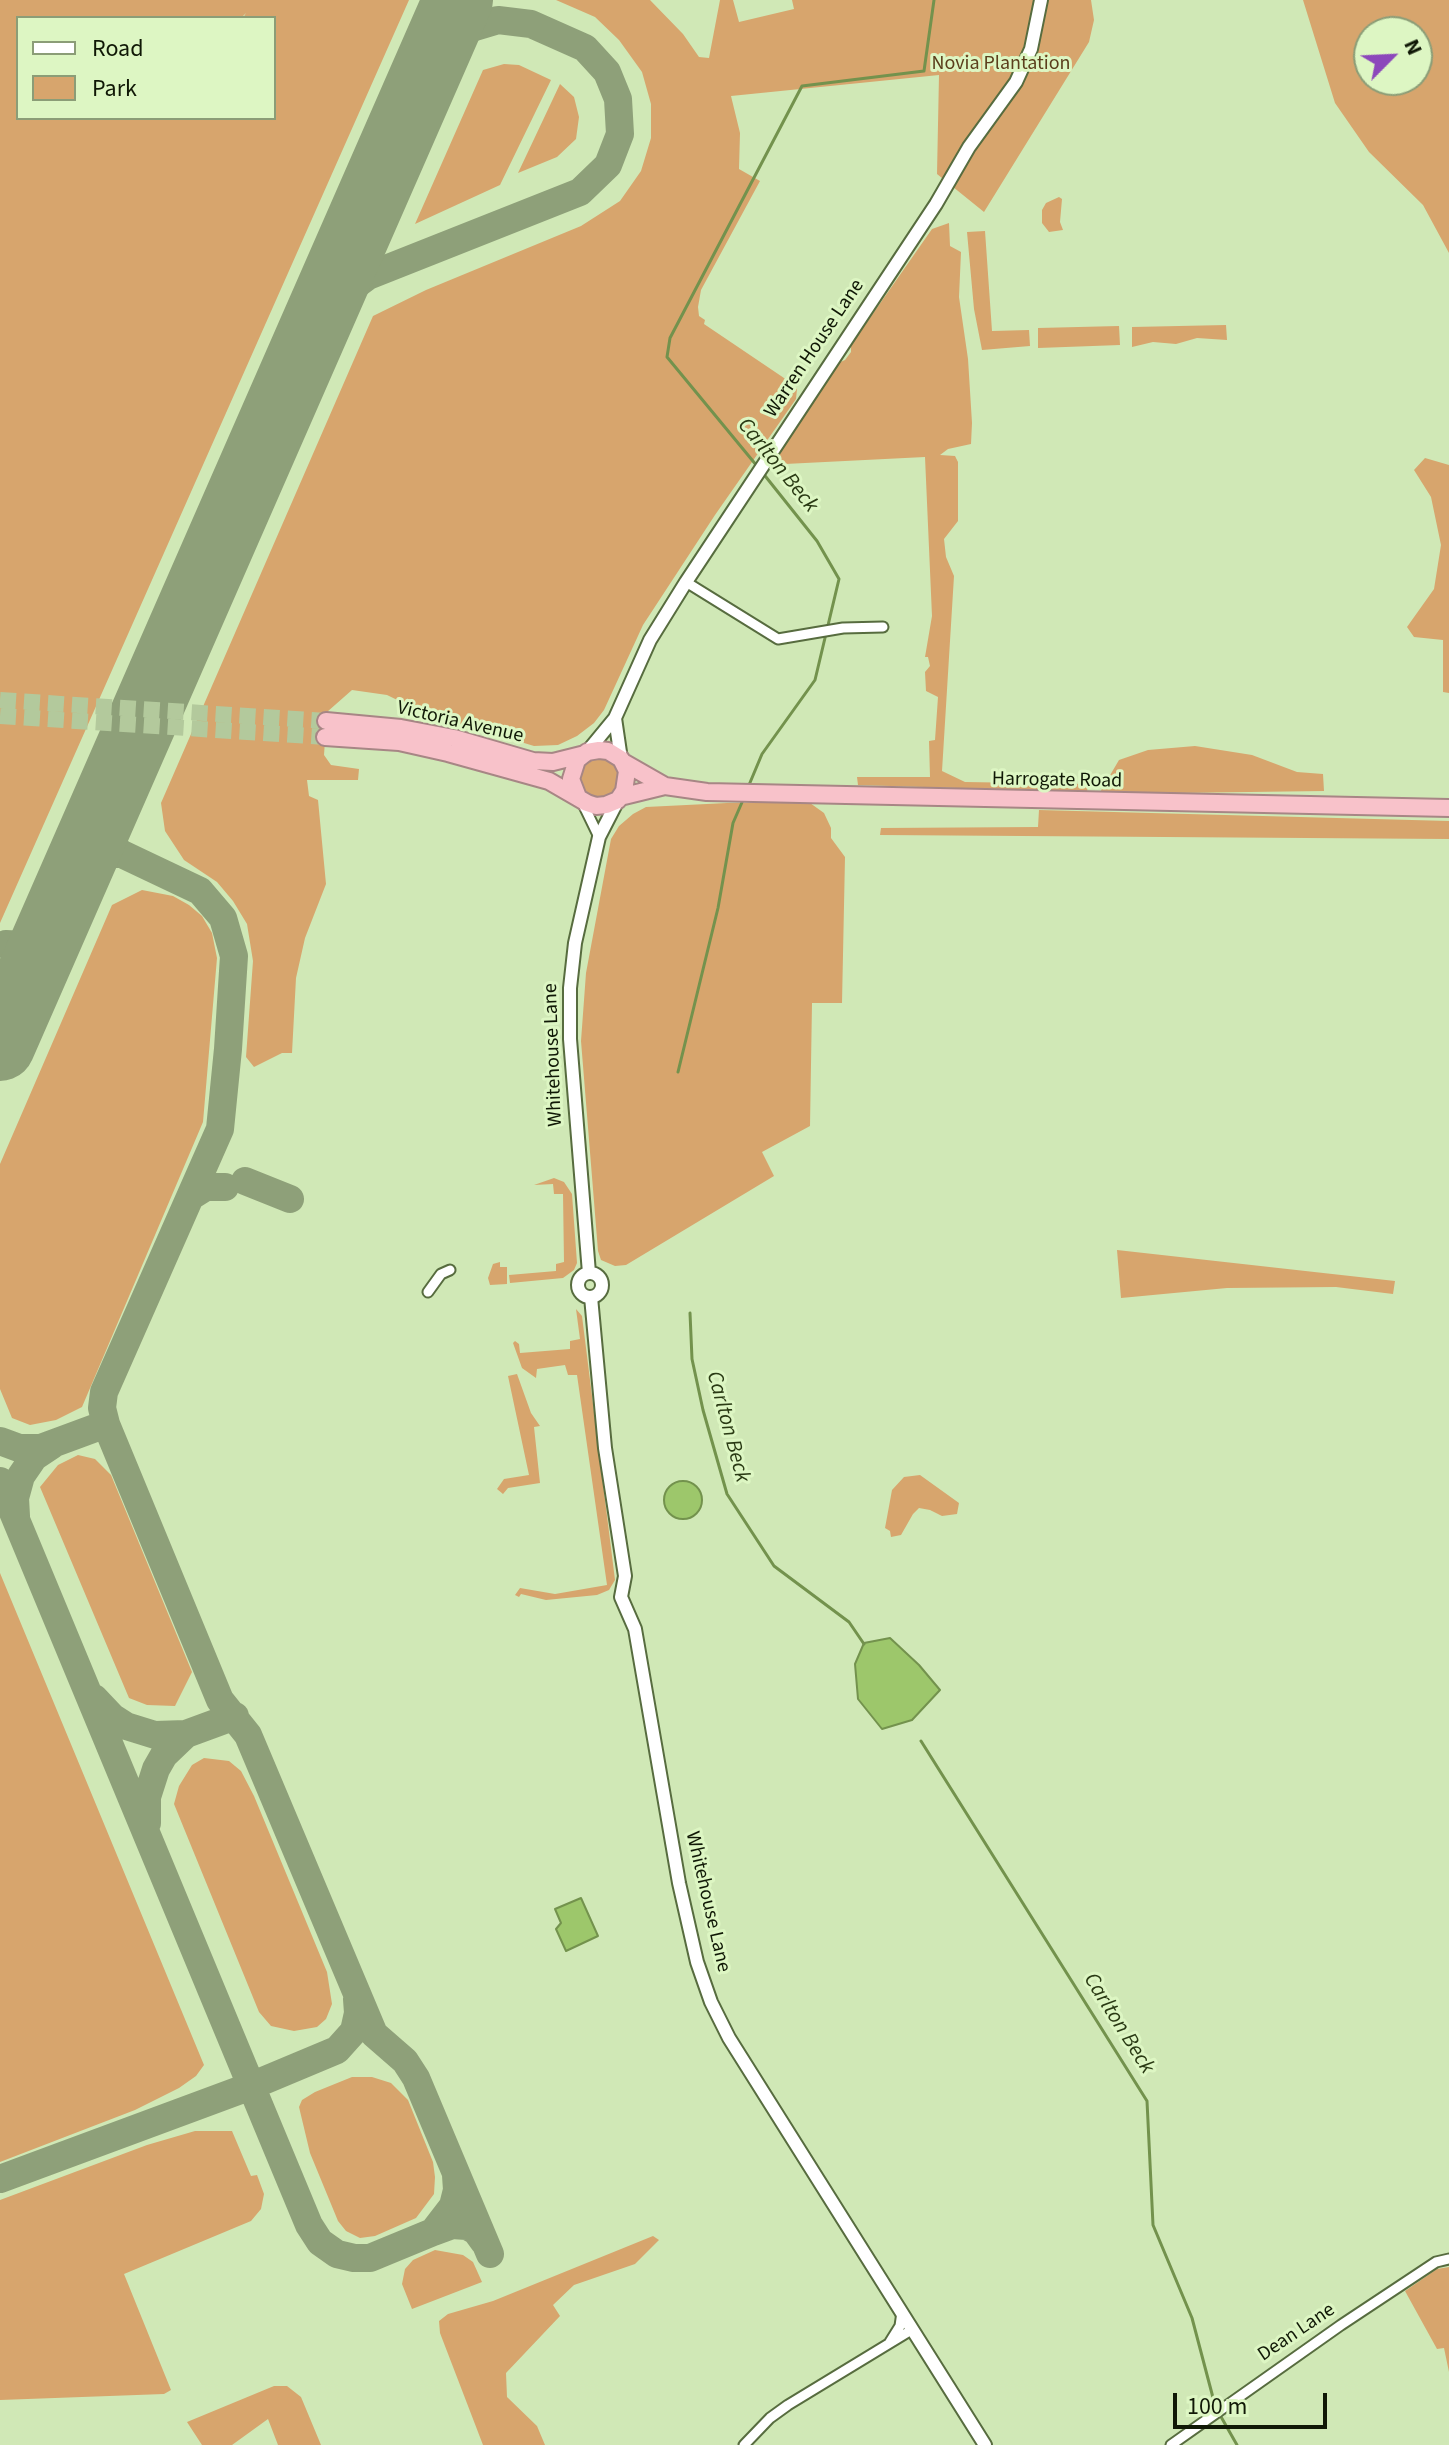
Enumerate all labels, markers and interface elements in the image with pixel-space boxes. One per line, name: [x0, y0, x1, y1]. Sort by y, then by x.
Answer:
legend: [16, 16, 276, 120]
north arrow: [1353, 16, 1433, 96]
text: Road: [92, 31, 144, 66]
text: N: [1396, 34, 1431, 60]
park label: Novia Plantation: [931, 53, 1071, 77]
text: Park: [92, 71, 137, 106]
street label: Warren House Lane: [760, 275, 870, 423]
water label: Carlton Beck: [731, 413, 823, 519]
street label: Victoria Avenue: [394, 697, 526, 749]
street label: Harrogate Road: [992, 768, 1122, 794]
street label: Whitehouse Lane: [540, 983, 568, 1127]
water label: Carlton Beck: [699, 1368, 755, 1486]
street label: Whitehouse Lane: [679, 1829, 735, 1975]
water label: Carlton Beck: [1077, 1969, 1159, 2079]
street label: Dean Lane: [1254, 2299, 1340, 2367]
scale bar: [1177, 2377, 1331, 2427]
text: 100 m: [1187, 2389, 1247, 2424]

